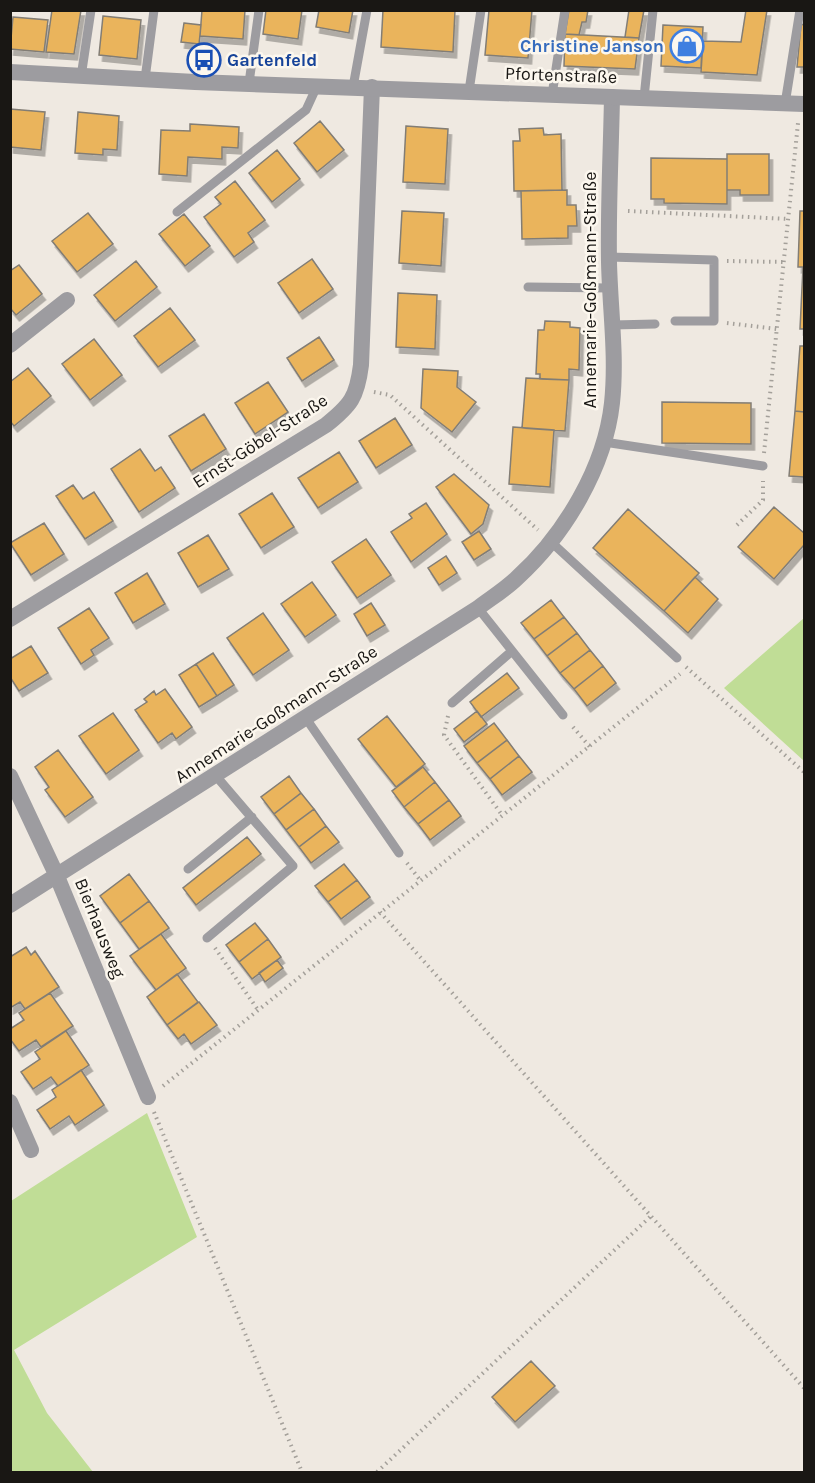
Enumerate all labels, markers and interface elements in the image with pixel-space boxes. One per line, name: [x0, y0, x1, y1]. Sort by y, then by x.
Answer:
shop icon: Christine Janson: [669, 28, 705, 64]
place label: Christine Janson: [520, 35, 664, 57]
bus stop icon: Gartenfeld: [186, 42, 222, 78]
place label: Gartenfeld: [227, 49, 317, 71]
street label: Pfortenstraße: [505, 62, 617, 88]
street label: Annemarie-Goßmann-Straße: [579, 172, 601, 409]
street label: Ernst-Göbel-Straße: [188, 389, 332, 493]
street label: Annemarie-Goßmann-Straße: [171, 640, 381, 788]
street label: Bierhausweg: [70, 875, 130, 981]

